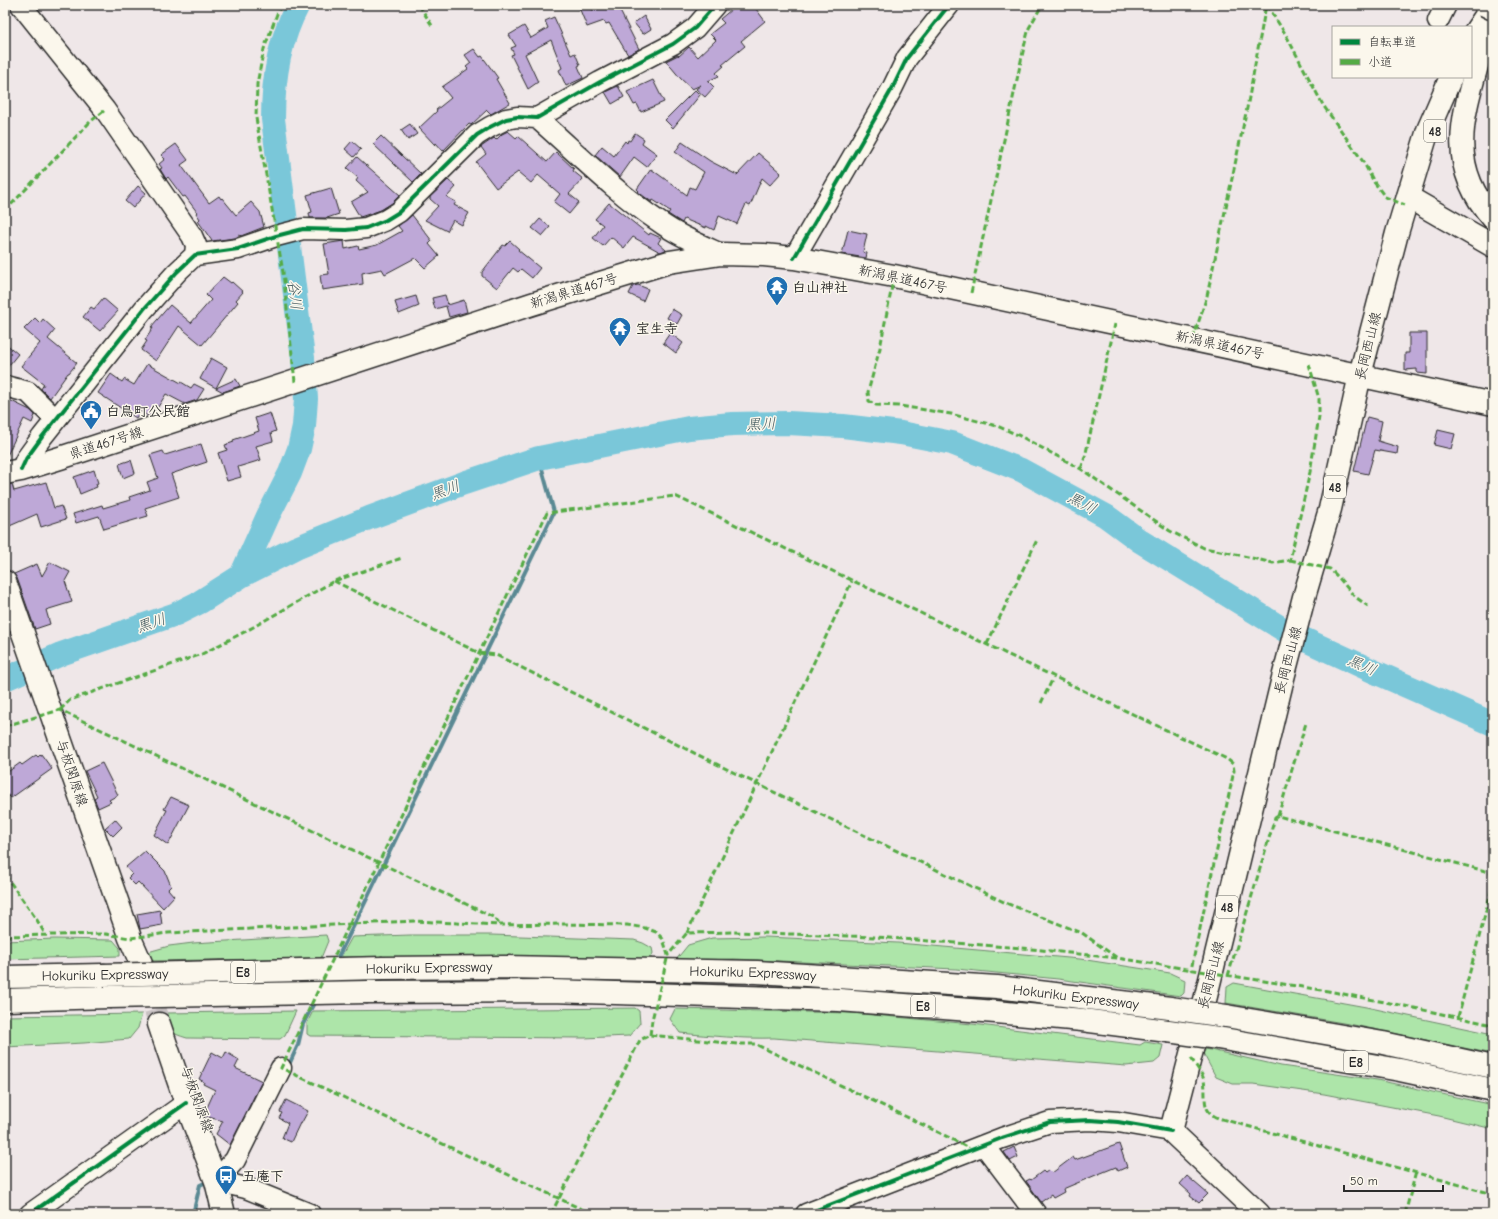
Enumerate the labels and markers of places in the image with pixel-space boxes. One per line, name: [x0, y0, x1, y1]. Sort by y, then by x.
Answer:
temple icon: 白山神社: [764, 274, 790, 307]
place label: 白山神社: [792, 279, 848, 296]
temple icon: 宝生寺: [607, 315, 633, 348]
place label: 宝生寺: [636, 320, 678, 337]
public building icon: 白鳥町公民館: [78, 398, 104, 431]
place label: 白鳥町公民館: [106, 403, 190, 420]
bus stop icon: 五庵下: [213, 1163, 239, 1196]
place label: 五庵下: [242, 1168, 284, 1185]

